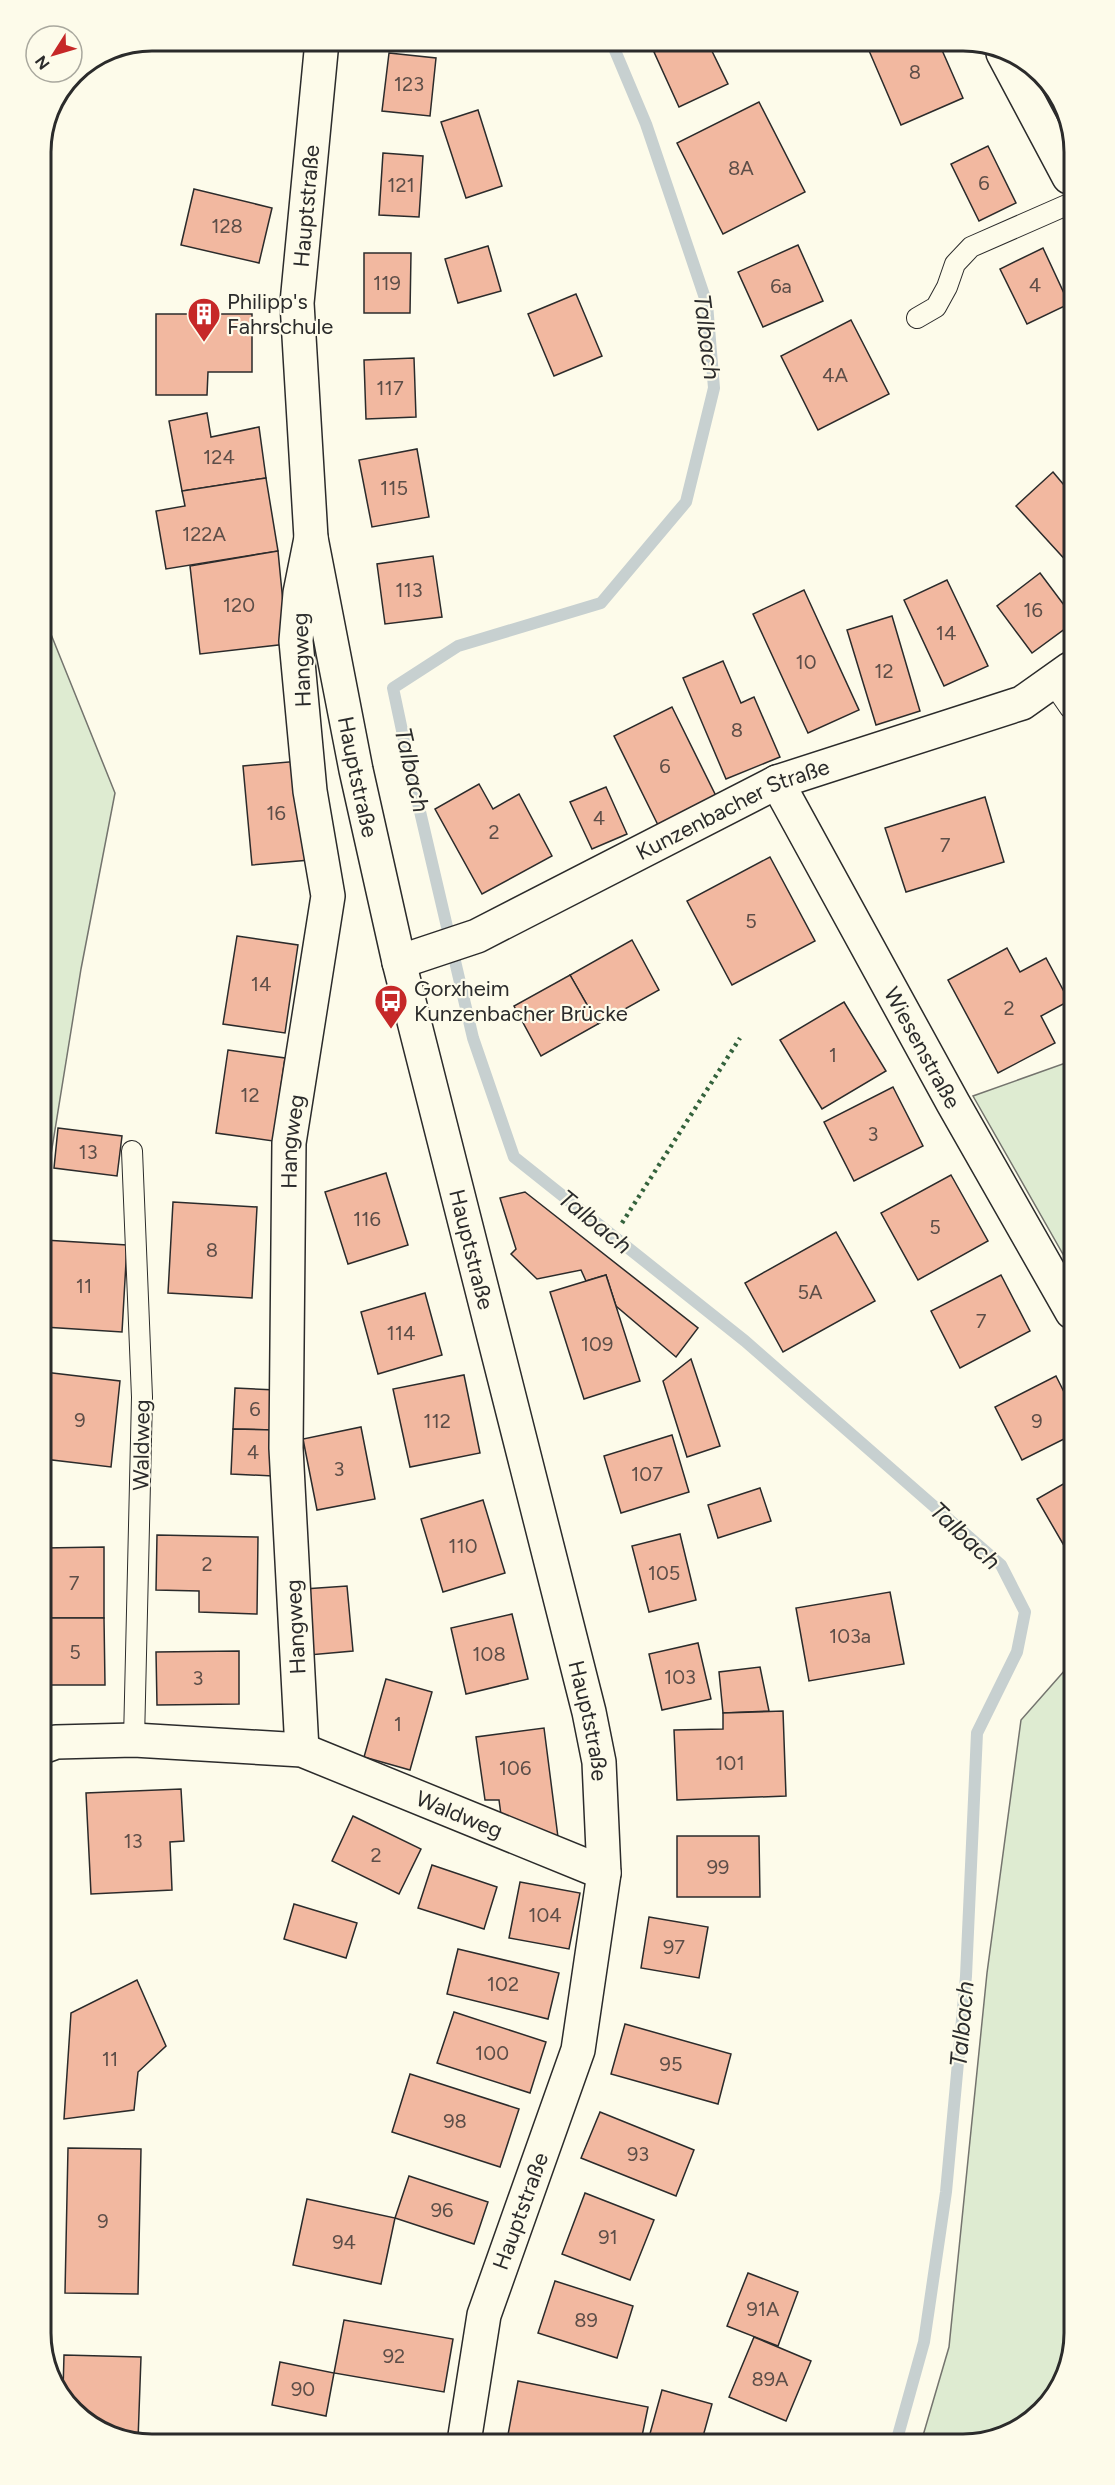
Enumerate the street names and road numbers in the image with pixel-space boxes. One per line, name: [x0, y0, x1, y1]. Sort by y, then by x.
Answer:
street label: Hauptstraße: [288, 144, 325, 268]
street label: Hangweg: [286, 612, 317, 708]
street label: Hauptstraße: [332, 714, 384, 840]
street label: Kunzenbacher Straße: [631, 753, 833, 866]
street label: Wiesenstraße: [878, 982, 966, 1113]
street label: Hangweg: [275, 1093, 310, 1189]
street label: Hauptstraße: [443, 1186, 499, 1312]
street label: Waldweg: [127, 1399, 156, 1491]
street label: Hangweg: [280, 1579, 311, 1675]
street label: Hauptstraße: [562, 1658, 613, 1782]
street label: Waldweg: [412, 1785, 507, 1844]
street label: Hauptstraße: [487, 2149, 554, 2274]

